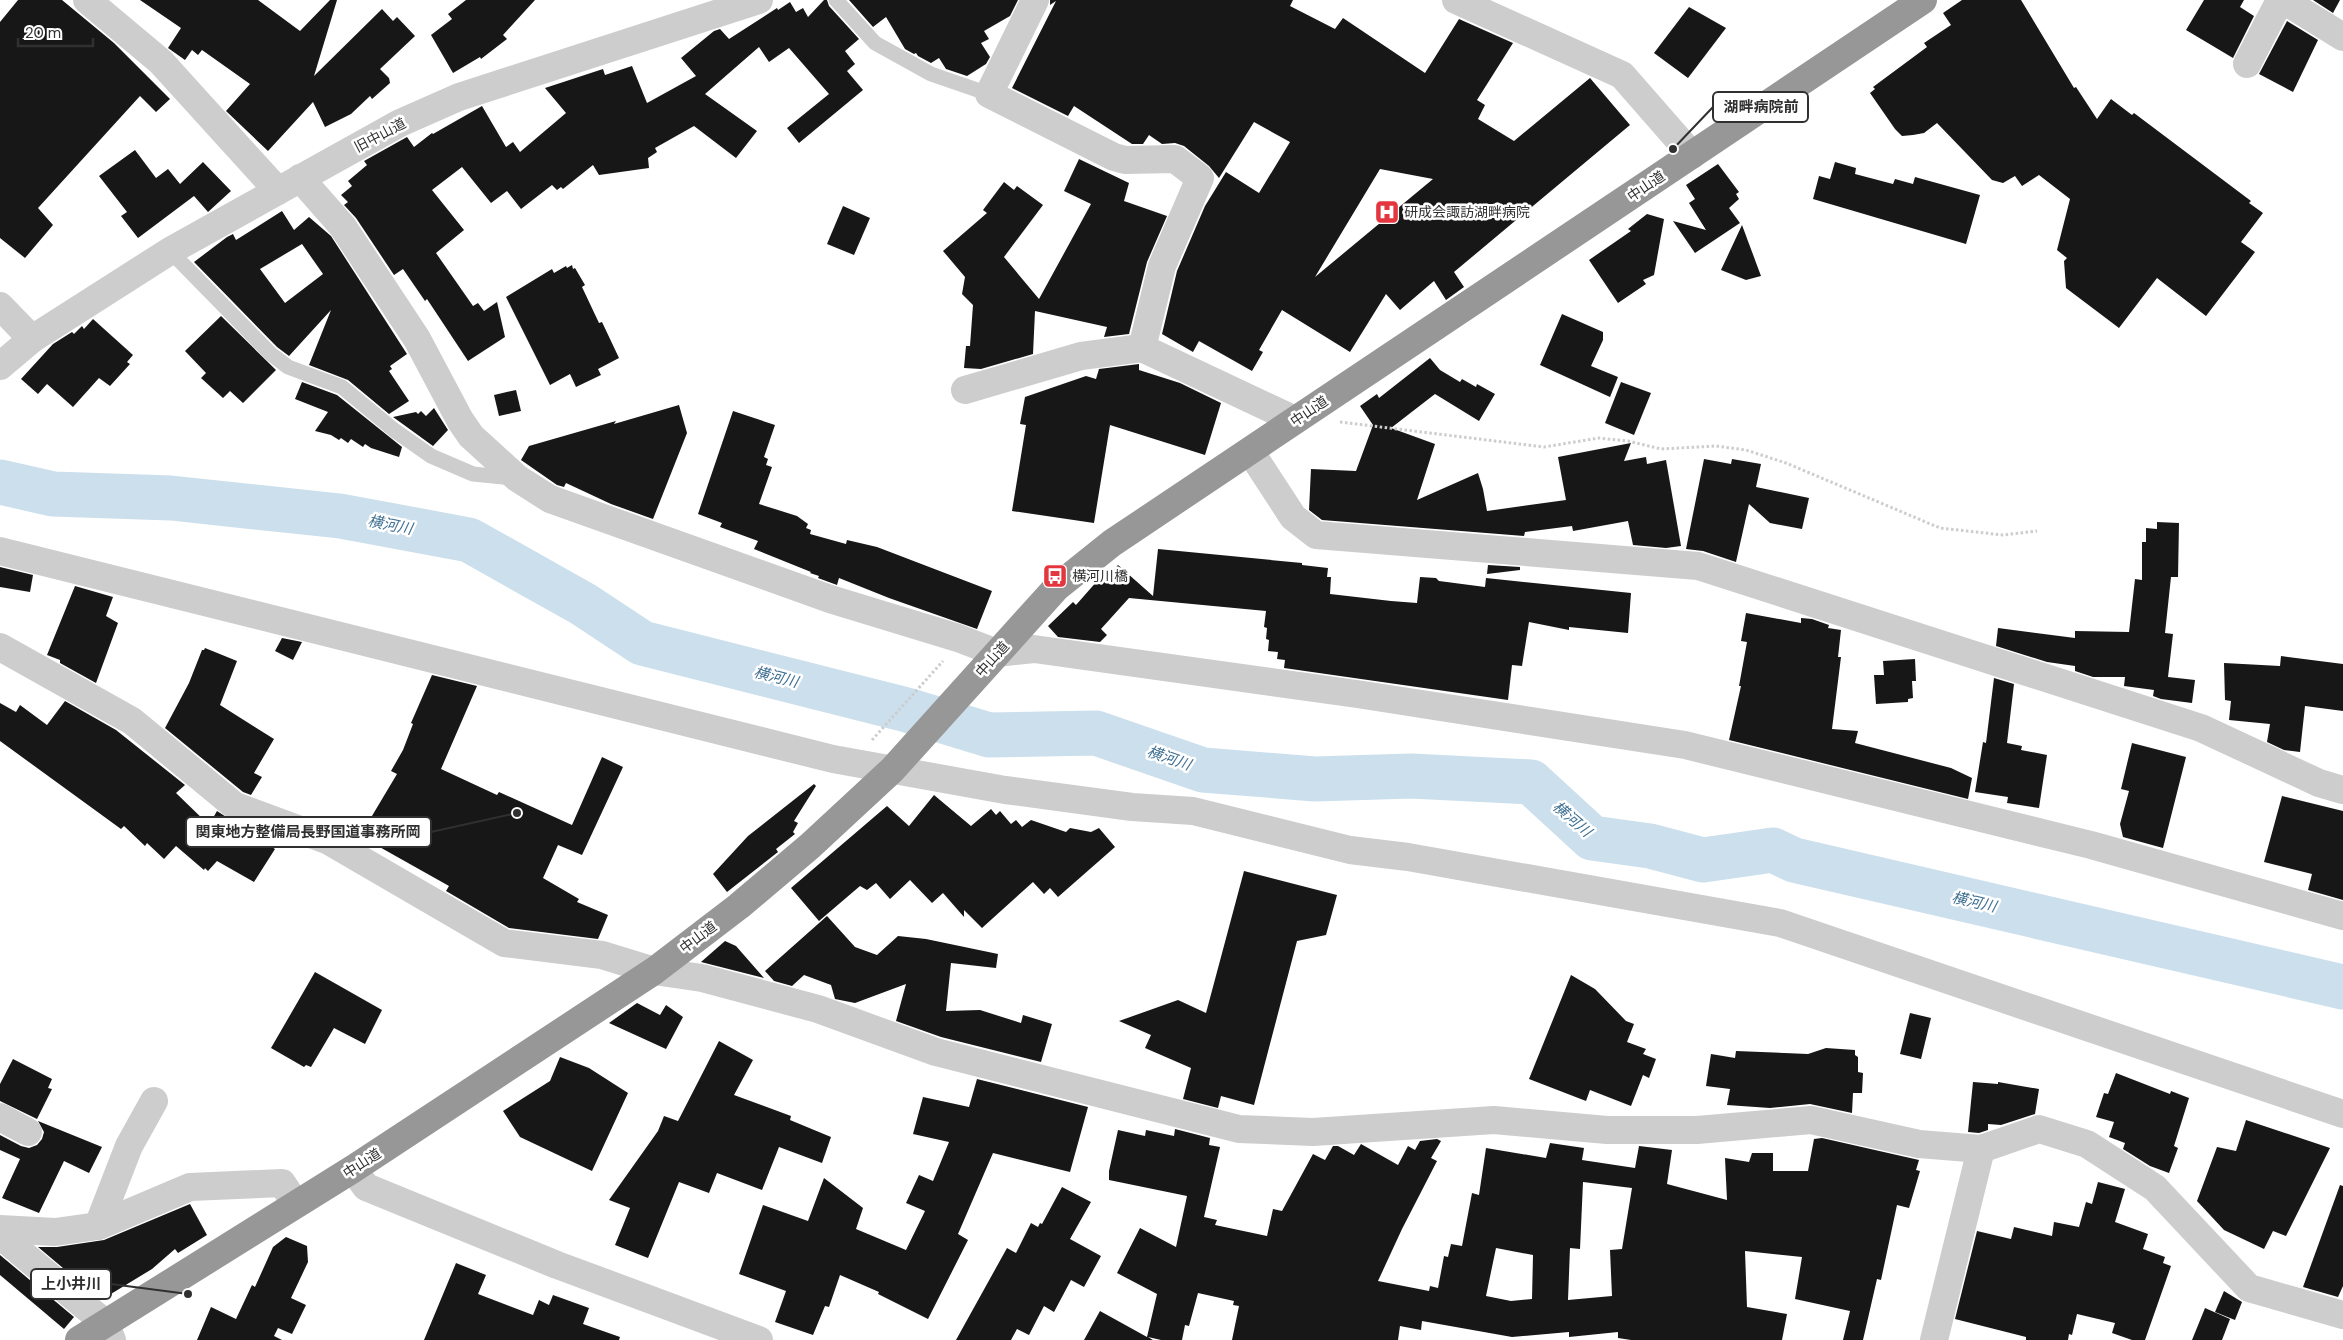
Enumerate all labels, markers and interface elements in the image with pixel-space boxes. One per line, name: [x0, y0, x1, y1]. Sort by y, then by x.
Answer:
scale bar: [18, 15, 92, 47]
text: 20 m: [25, 23, 61, 43]
callout: 湖畔病院前: [1713, 92, 1808, 122]
text: 湖畔病院前: [1723, 97, 1799, 117]
street label: 旧中山道: [351, 114, 409, 156]
street label: 中山道: [1624, 167, 1668, 205]
hospital icon: 研成会諏訪湖畔病院: [1374, 199, 1400, 225]
place label: 研成会諏訪湖畔病院: [1404, 203, 1530, 221]
street label: 中山道: [1287, 392, 1331, 430]
water label: 横河川: [366, 511, 416, 539]
bus stop icon: 横河川橋: [1042, 563, 1068, 589]
place label: 横河川橋: [1072, 567, 1128, 585]
street label: 中山道: [971, 637, 1013, 681]
water label: 横河川: [752, 662, 802, 693]
water label: 横河川: [1144, 741, 1195, 775]
water label: 横河川: [1548, 797, 1597, 843]
callout: 関東地方整備局長野国道事務所岡: [186, 817, 431, 847]
text: 関東地方整備局長野国道事務所岡: [195, 822, 421, 842]
water label: 横河川: [1950, 887, 2000, 917]
street label: 中山道: [676, 917, 720, 957]
street label: 中山道: [339, 1144, 385, 1182]
callout: 上小井川: [31, 1269, 111, 1299]
text: 上小井川: [41, 1274, 101, 1294]

